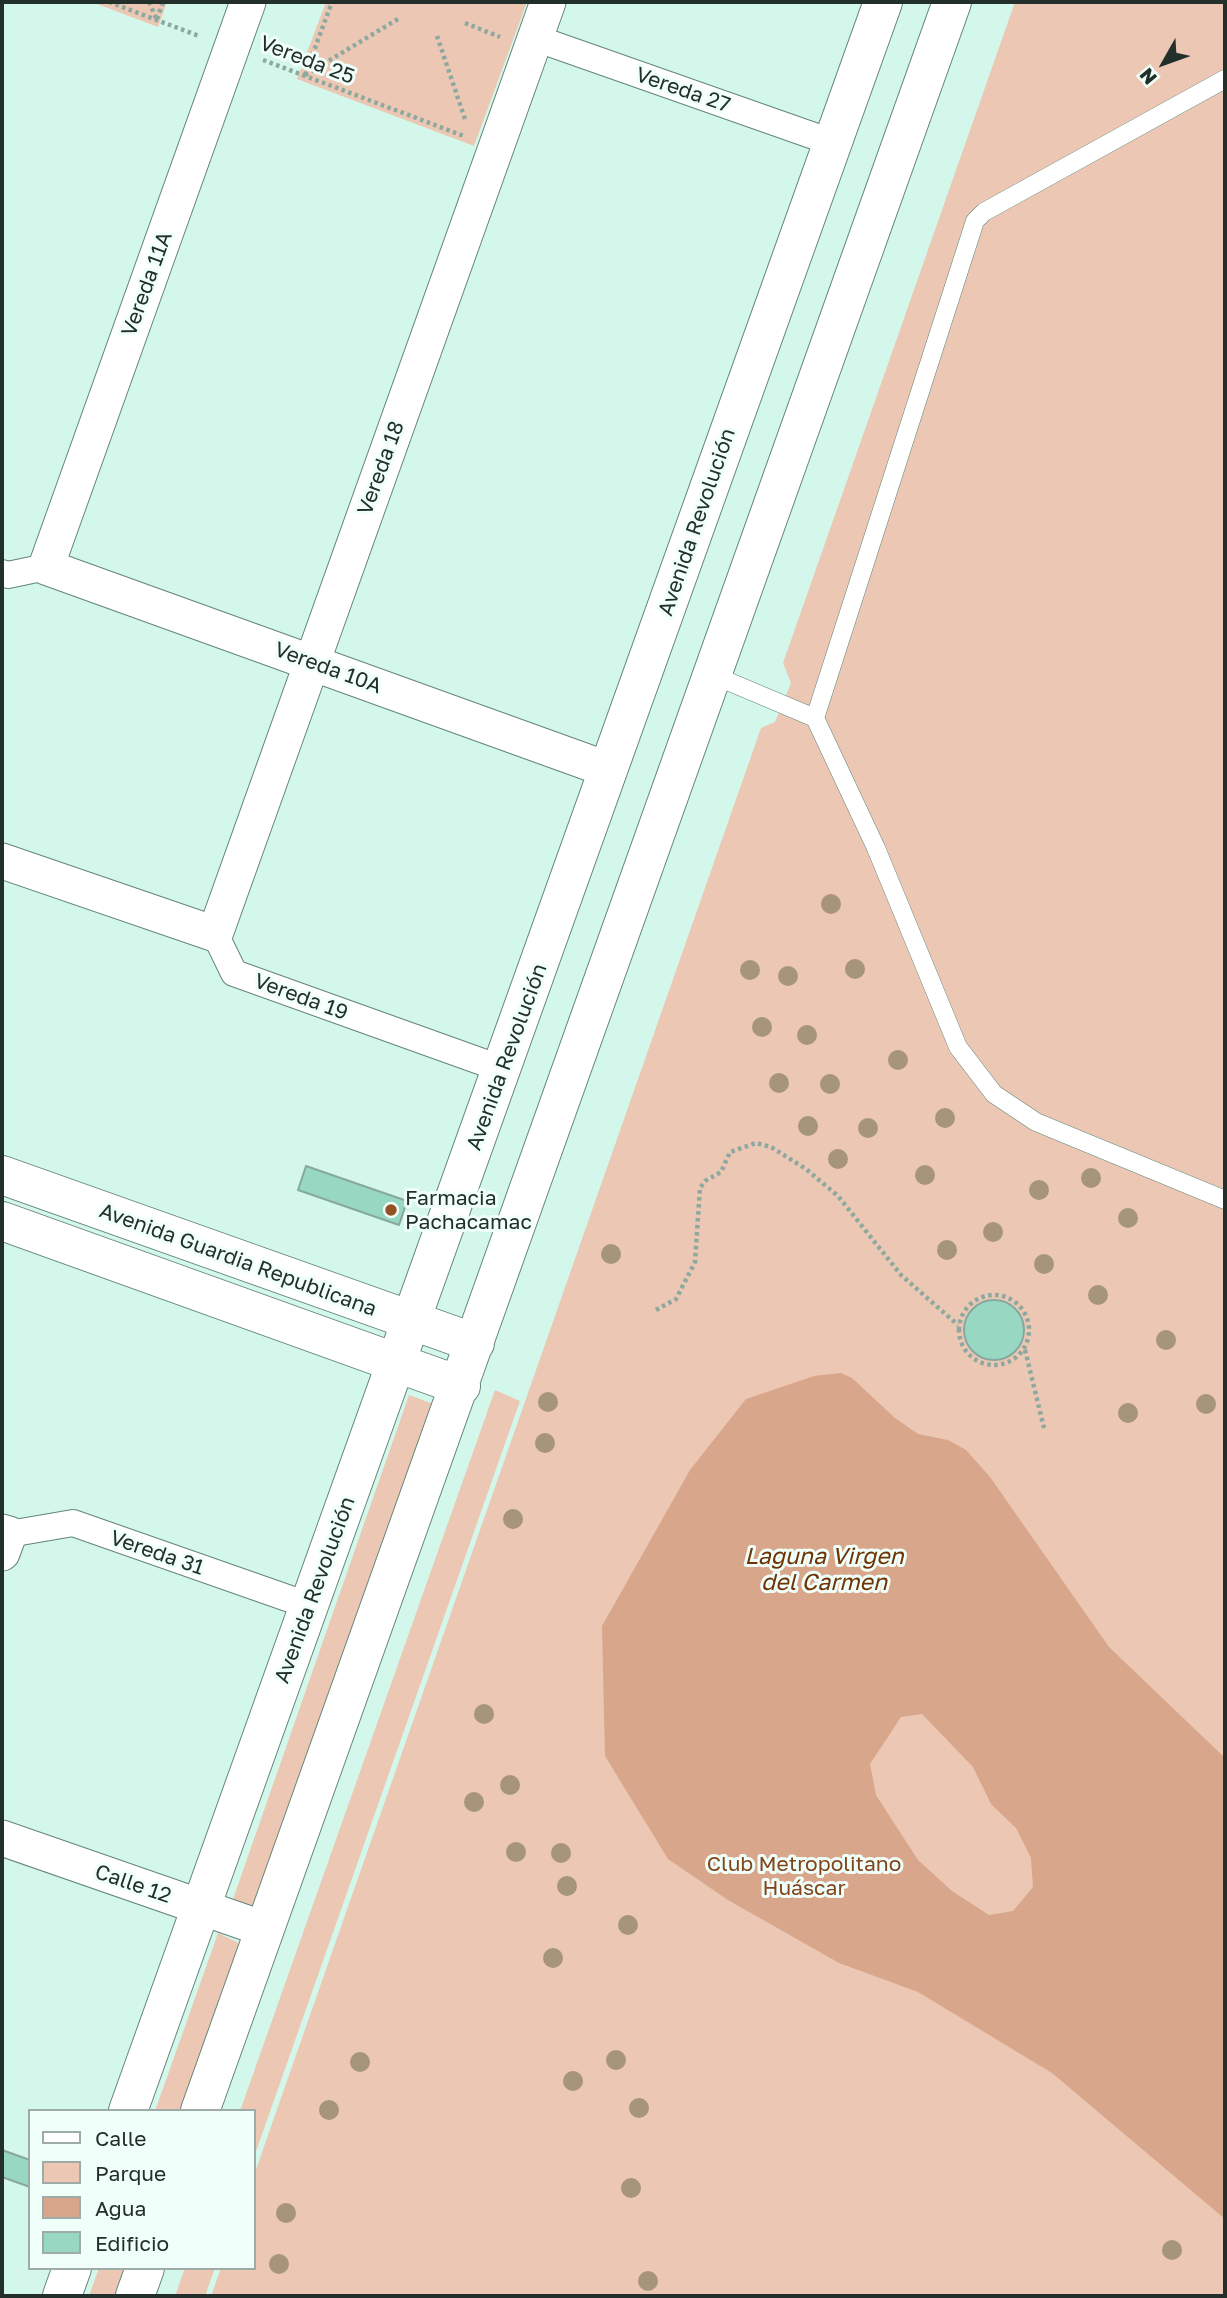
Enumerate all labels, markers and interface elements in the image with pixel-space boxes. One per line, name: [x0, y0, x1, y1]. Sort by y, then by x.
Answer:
north arrow: [1129, 28, 1199, 98]
street label: Vereda 25: [256, 30, 358, 90]
street label: Vereda 27: [632, 62, 734, 118]
text: N: [1134, 64, 1161, 90]
street label: Vereda 11A: [116, 228, 178, 340]
street label: Vereda 18: [352, 418, 410, 518]
street label: Avenida Revolución: [653, 425, 741, 619]
street label: Vereda 10A: [271, 637, 385, 699]
street label: Avenida Revolución: [462, 960, 552, 1154]
street label: Vereda 19: [251, 968, 351, 1026]
place label: Farmacia Pachacamac: [405, 1185, 532, 1235]
street label: Avenida Guardia Republicana: [96, 1198, 380, 1322]
marker: Farmacia Pachacamac: [383, 1202, 399, 1218]
street label: Avenida Revolución: [270, 1493, 360, 1687]
street label: Vereda 31: [107, 1525, 207, 1581]
water label: Laguna Virgen del Carmen: [744, 1543, 904, 1597]
park label: Club Metropolitano Huáscar: [707, 1851, 901, 1901]
street label: Calle 12: [91, 1859, 175, 1909]
legend: [28, 2109, 256, 2270]
text: Calle: [95, 2125, 147, 2151]
text: Parque: [95, 2160, 166, 2186]
text: Agua: [95, 2195, 146, 2221]
text: Edificio: [95, 2230, 169, 2256]

